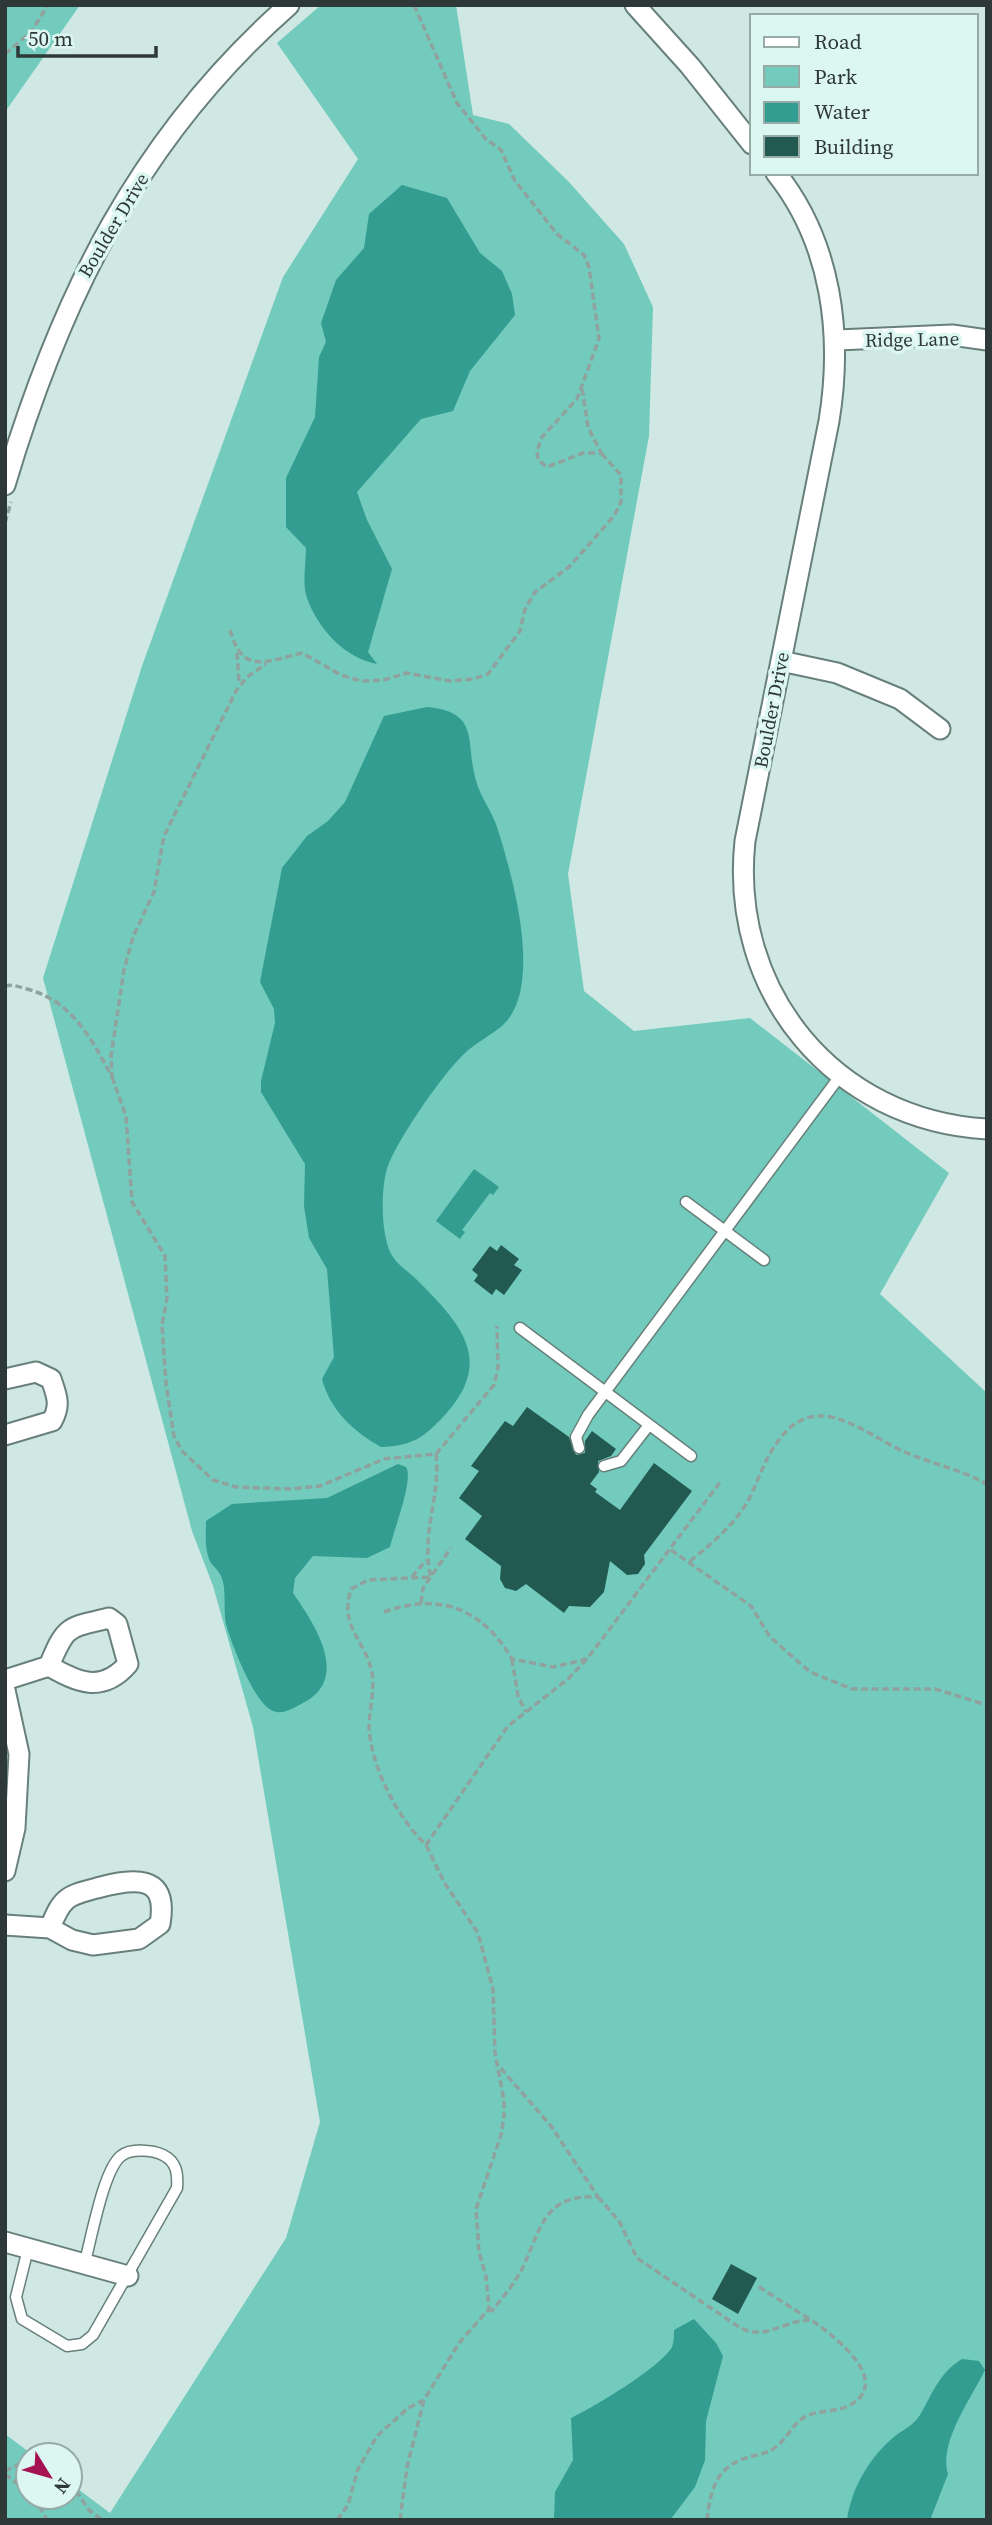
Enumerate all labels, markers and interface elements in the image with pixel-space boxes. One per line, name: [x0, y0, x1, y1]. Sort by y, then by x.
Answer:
scale bar: [18, 14, 156, 58]
legend: [750, 14, 978, 175]
text: 50 m: [28, 24, 73, 53]
text: Road: [814, 27, 862, 56]
text: Park: [814, 62, 858, 91]
text: Water: [814, 97, 870, 126]
text: Building: [814, 132, 893, 161]
street label: Boulder Drive: [72, 168, 154, 282]
street label: Ridge Lane: [865, 325, 959, 353]
street label: Boulder Drive: [747, 650, 795, 770]
north arrow: [14, 2441, 84, 2511]
text: N: [48, 2473, 77, 2500]

